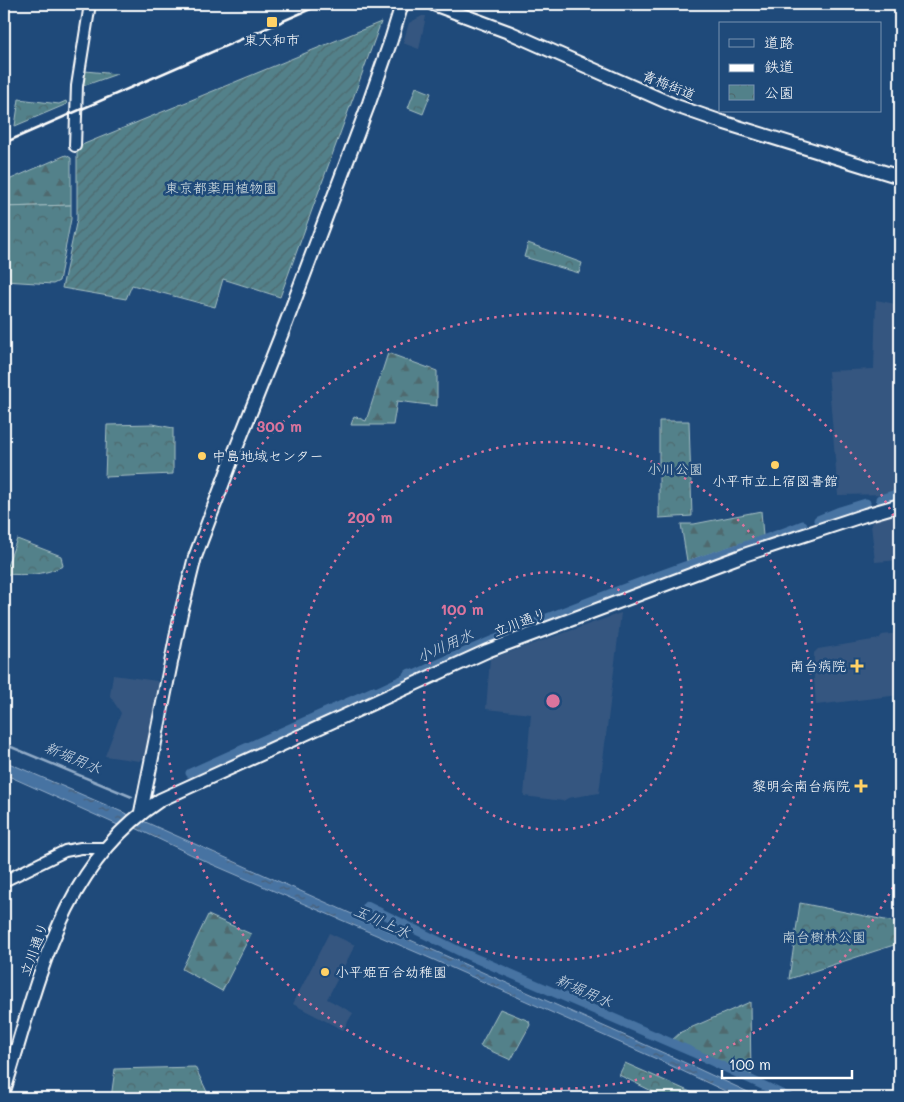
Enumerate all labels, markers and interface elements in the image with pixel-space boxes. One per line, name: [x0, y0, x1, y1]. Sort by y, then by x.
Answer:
marker: 東大和市: [265, 15, 279, 29]
legend: [719, 22, 882, 112]
place label: 東大和市: [244, 30, 300, 49]
text: 道路: [764, 32, 794, 52]
text: 鉄道: [764, 56, 794, 76]
street label: 青梅街道: [640, 65, 699, 104]
text: 公園: [764, 82, 794, 102]
park label: 東京都薬用植物園: [165, 178, 277, 197]
text: 300 m: [256, 416, 302, 436]
place label: 中島地域センター: [212, 446, 323, 465]
marker: 中島地域センター: [196, 450, 208, 462]
park label: 小川公園: [647, 459, 703, 478]
marker: 小平市立上宿図書館: [769, 459, 781, 471]
place label: 小平市立上宿図書館: [712, 471, 838, 490]
text: 200 m: [348, 507, 393, 527]
text: 100 m: [440, 599, 484, 619]
street label: 立川通り: [490, 603, 549, 640]
water label: 小川用水: [413, 624, 476, 666]
place label: 南台病院: [790, 656, 846, 675]
marker: 南台病院: [850, 659, 864, 673]
centre of rings: [544, 692, 562, 710]
water label: 新堀用水: [42, 736, 105, 778]
place label: 黎明会南台病院: [752, 776, 850, 795]
marker: 黎明会南台病院: [854, 779, 868, 793]
water label: 玉川上水: [351, 900, 414, 942]
street label: 立川通り: [15, 919, 52, 978]
park label: 南台樹林公園: [782, 927, 866, 946]
place label: 小平姫百合幼稚園: [335, 962, 447, 981]
marker: 小平姫百合幼稚園: [319, 966, 331, 978]
water label: 新堀用水: [553, 969, 616, 1011]
scale bar: [722, 1047, 852, 1079]
text: 100 m: [729, 1054, 771, 1074]

